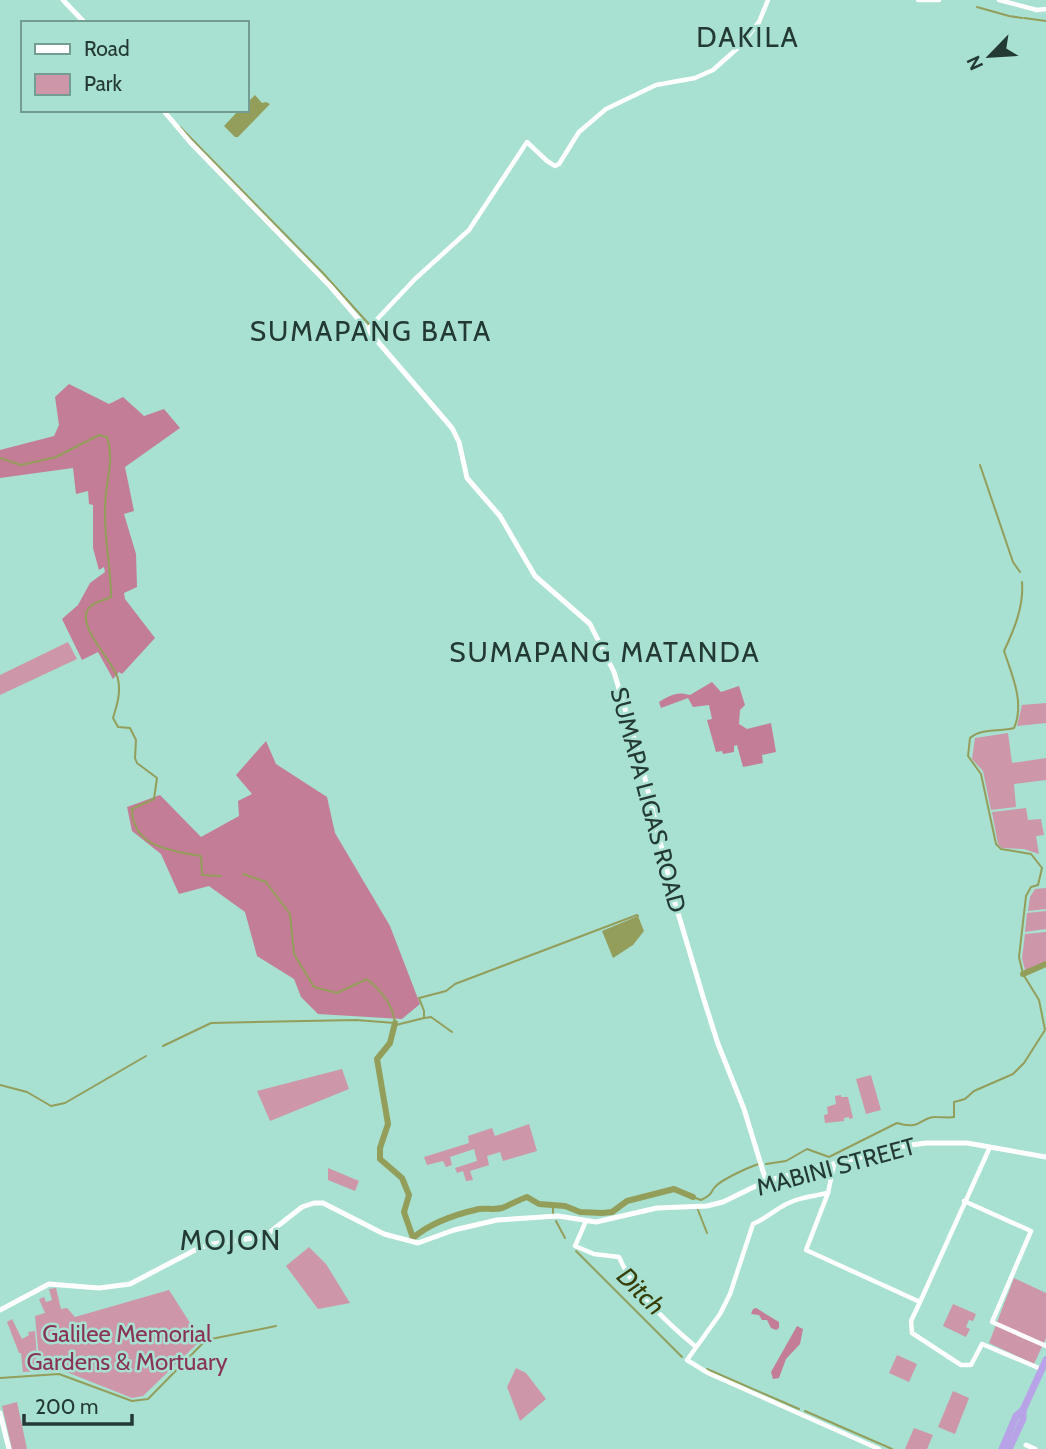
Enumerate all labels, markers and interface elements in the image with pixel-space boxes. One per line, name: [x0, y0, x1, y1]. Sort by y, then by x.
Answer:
district label: DAKILA: [696, 20, 800, 54]
legend: [21, 21, 248, 112]
north arrow: [955, 21, 1025, 91]
text: Road: [84, 36, 130, 61]
text: N: [962, 52, 988, 74]
text: Park: [84, 71, 122, 96]
district label: SUMAPANG BATA: [250, 314, 492, 348]
district label: SUMAPANG MATANDA: [449, 635, 761, 669]
street label: SUMAPA LIGAS ROAD: [604, 684, 692, 916]
street label: MABINI STREET: [753, 1131, 919, 1202]
district label: MOJON: [180, 1223, 282, 1257]
water label: Ditch: [610, 1260, 672, 1322]
park label: Galilee Memorial Gardens & Mortuary: [26, 1319, 228, 1376]
scale bar: [24, 1382, 133, 1426]
text: 200 m: [35, 1394, 98, 1419]

